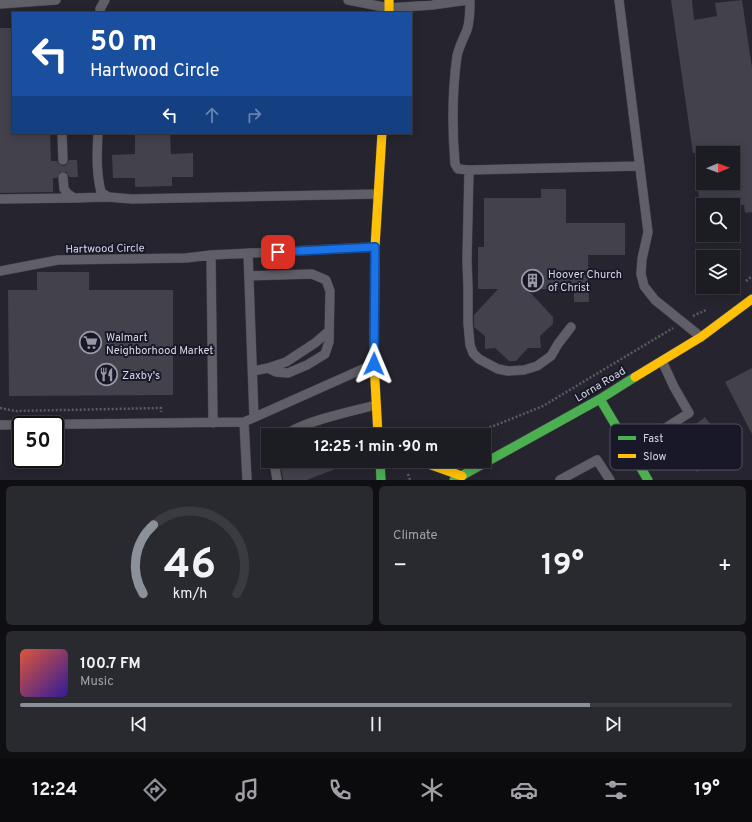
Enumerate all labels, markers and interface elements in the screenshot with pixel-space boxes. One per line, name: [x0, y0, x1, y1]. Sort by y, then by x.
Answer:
text: 50 m: [90, 25, 157, 61]
icon: left: [24, 28, 76, 80]
text: Hartwood Circle: [90, 60, 219, 83]
icon: left: [159, 104, 181, 126]
icon: ahead: [201, 104, 223, 126]
icon: right: [243, 104, 265, 126]
north arrow: [696, 146, 740, 190]
map controls: [696, 146, 740, 294]
button: search: [696, 198, 740, 242]
pin: [261, 235, 295, 269]
street label: Hartwood Circle: [65, 241, 145, 257]
icon: arrive: [267, 241, 289, 263]
button: layers: [696, 250, 740, 294]
building icon: Hoover Church of Christ: [520, 267, 546, 293]
place label: Hoover Church of Christ: [548, 268, 622, 295]
supermarket icon: Walmart Neighborhood Market: [78, 330, 104, 356]
place label: Walmart Neighborhood Market: [106, 331, 213, 358]
position arrow: [353, 343, 395, 385]
restaurant icon: Zaxby's: [94, 362, 120, 388]
street label: Lorna Road: [573, 364, 628, 405]
place label: Zaxby's: [122, 369, 160, 383]
speed limit sign: 50: [12, 416, 64, 468]
legend: [610, 424, 742, 470]
text: Fast: [643, 432, 663, 446]
text: 12:25 · 1 min · 90 m: [314, 438, 438, 457]
text: Slow: [643, 450, 666, 464]
text: Climate: [393, 528, 438, 544]
text: 46: [163, 539, 216, 592]
text: 19°: [541, 548, 584, 585]
text: −: [393, 553, 407, 580]
text: +: [718, 553, 732, 580]
text: km/h: [172, 584, 207, 602]
text: 100.7 FM: [80, 655, 141, 674]
text: Music: [80, 674, 114, 690]
icon: previous: [128, 713, 150, 735]
icon: pause: [365, 713, 387, 735]
icon: next: [602, 713, 624, 735]
icon: directions: [141, 776, 169, 804]
icon: music: [233, 776, 261, 804]
icon: phone: [326, 776, 354, 804]
icon: climate: [418, 776, 446, 804]
icon: car: [510, 776, 538, 804]
icon: filters: [602, 776, 630, 804]
text: 12:24: [32, 779, 77, 802]
text: 19°: [694, 779, 720, 802]

